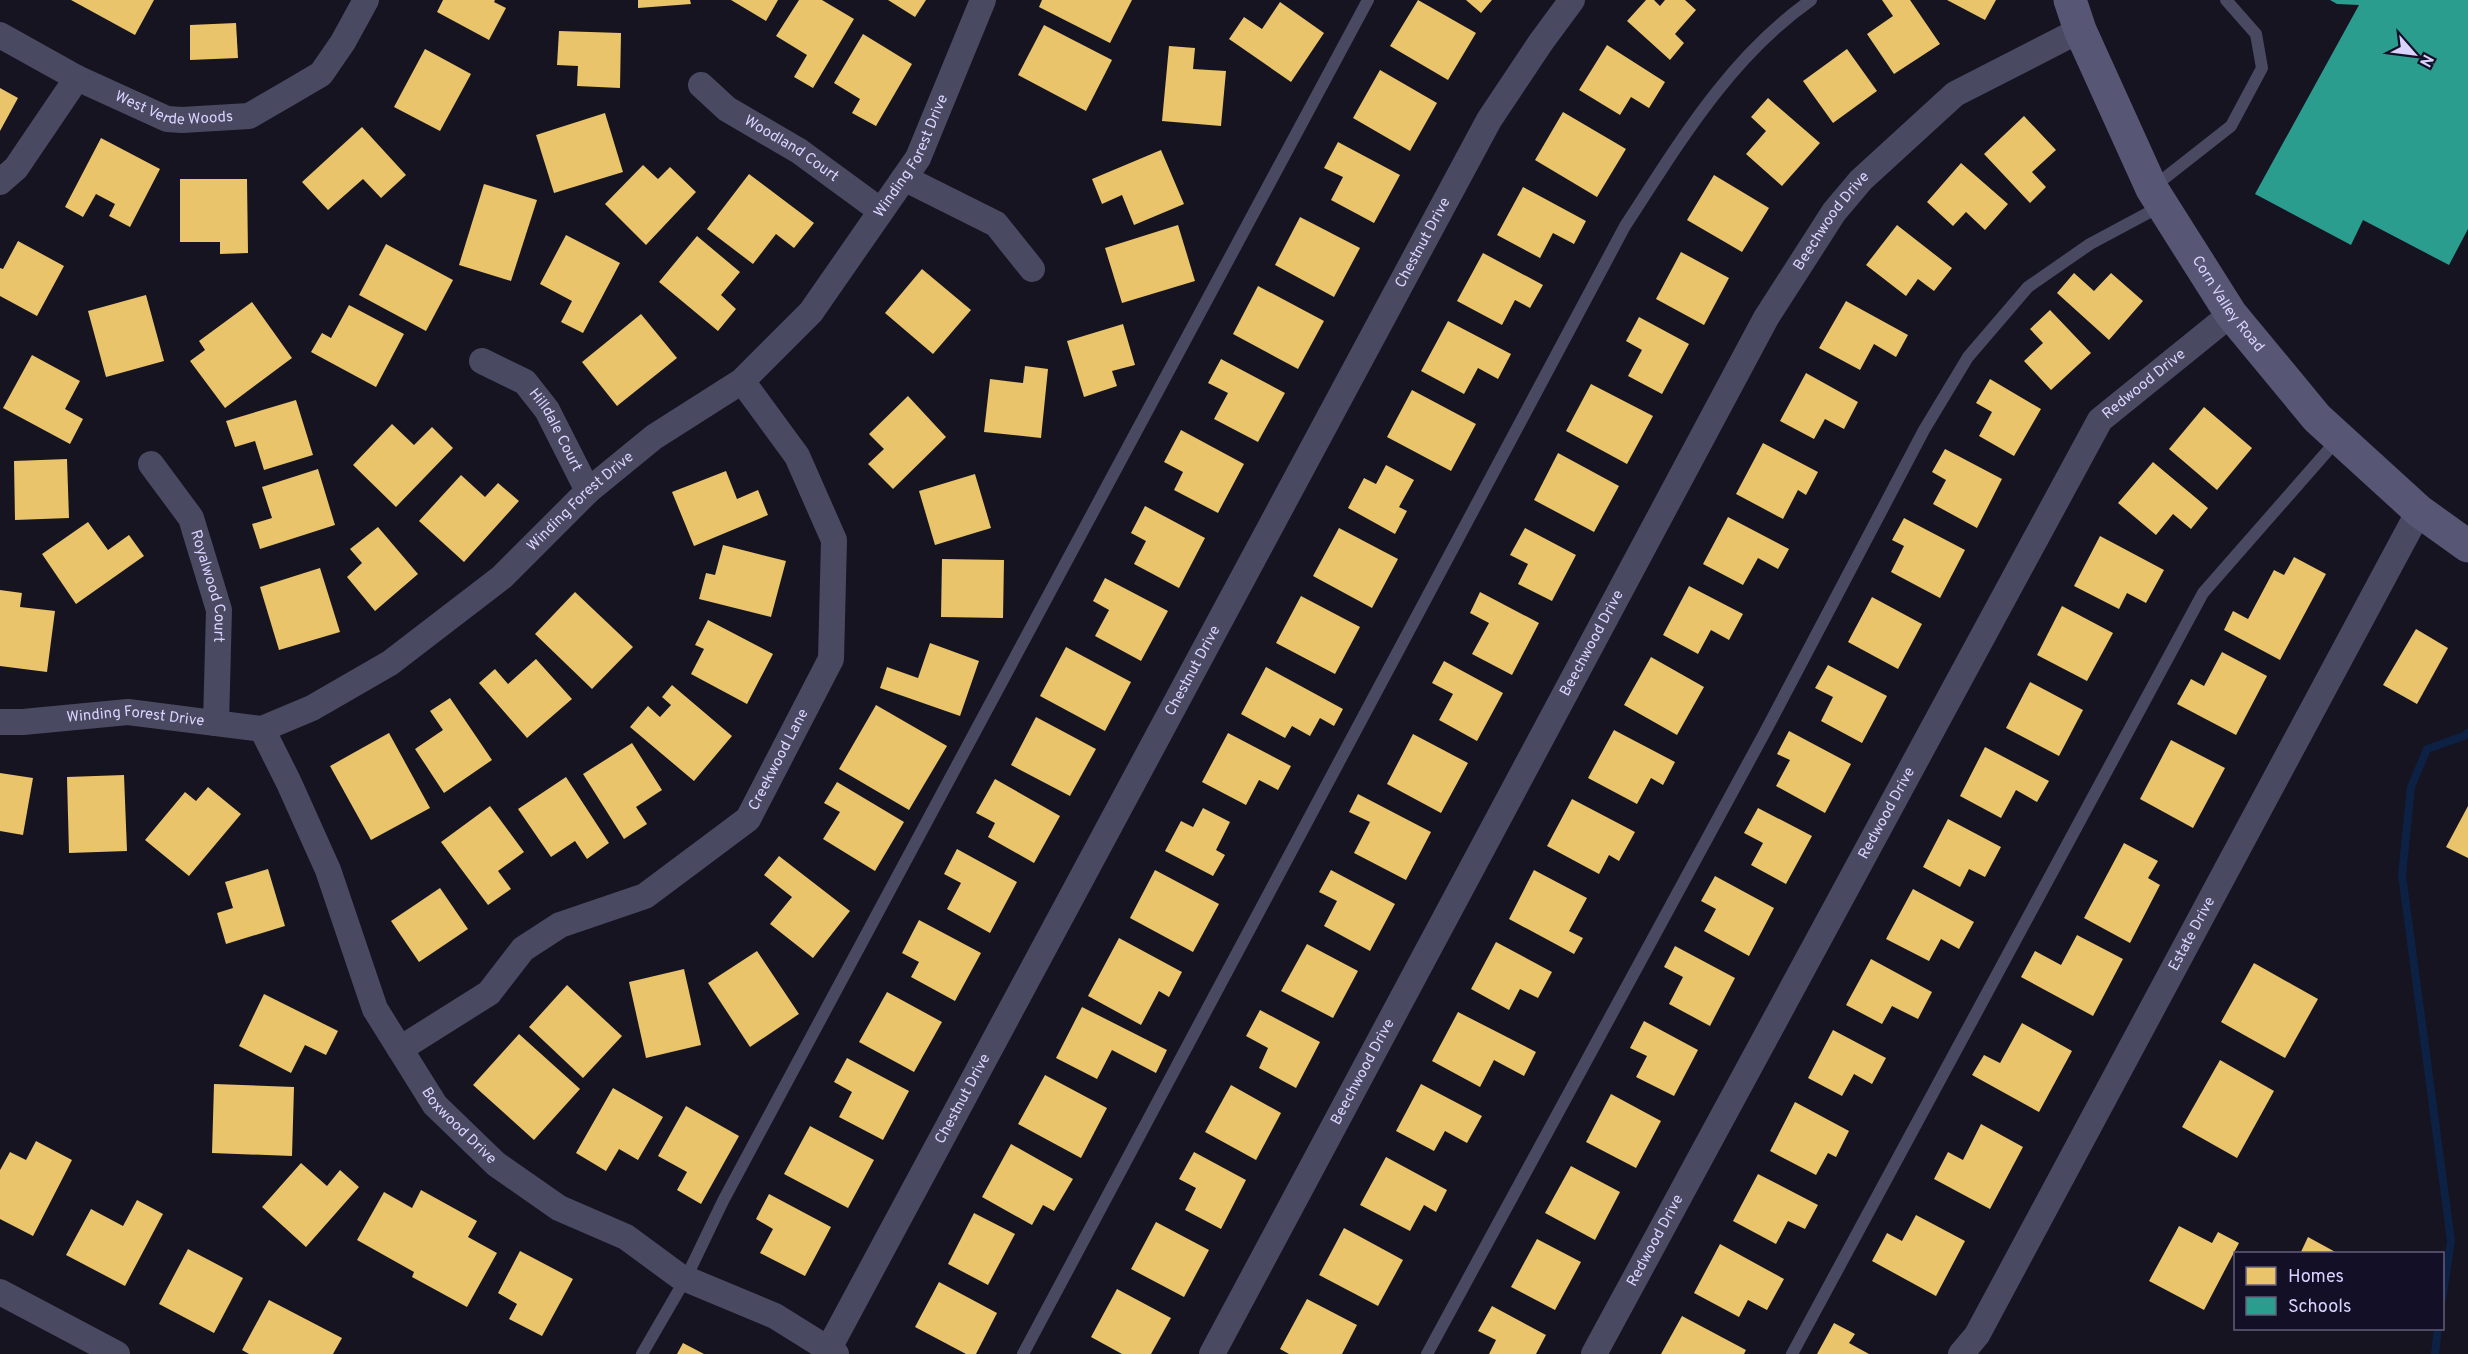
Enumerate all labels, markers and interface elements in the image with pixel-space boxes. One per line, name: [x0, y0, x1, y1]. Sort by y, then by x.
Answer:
north arrow: [2384, 24, 2444, 84]
text: N: [2414, 50, 2437, 70]
street label: West Verde Woods: [112, 87, 234, 130]
street label: Winding Forest Drive: [870, 92, 953, 221]
street label: Woodland Court: [740, 111, 842, 186]
street label: Beechwood Drive: [1789, 167, 1874, 274]
street label: Chestnut Drive: [1391, 194, 1455, 291]
street label: Corn Valley Road: [2187, 252, 2268, 356]
street label: Redwood Drive: [2099, 345, 2190, 424]
street label: Hilldale Court: [524, 385, 586, 475]
street label: Winding Forest Drive: [523, 448, 638, 556]
street label: Royalwood Court: [186, 528, 229, 643]
street label: Beechwood Drive: [1556, 587, 1628, 700]
street label: Chestnut Drive: [1161, 622, 1225, 719]
street label: Winding Forest Drive: [66, 702, 205, 731]
street label: Creekwood Lane: [744, 706, 813, 814]
street label: Redwood Drive: [1854, 764, 1920, 863]
street label: Estate Drive: [2165, 893, 2220, 974]
street label: Beechwood Drive: [1327, 1015, 1399, 1128]
street label: Chestnut Drive: [931, 1050, 995, 1147]
street label: Boxwood Drive: [417, 1084, 500, 1169]
street label: Redwood Drive: [1623, 1191, 1688, 1290]
legend: [2234, 1252, 2444, 1330]
text: Homes: [2288, 1266, 2344, 1289]
text: Schools: [2288, 1296, 2351, 1319]

